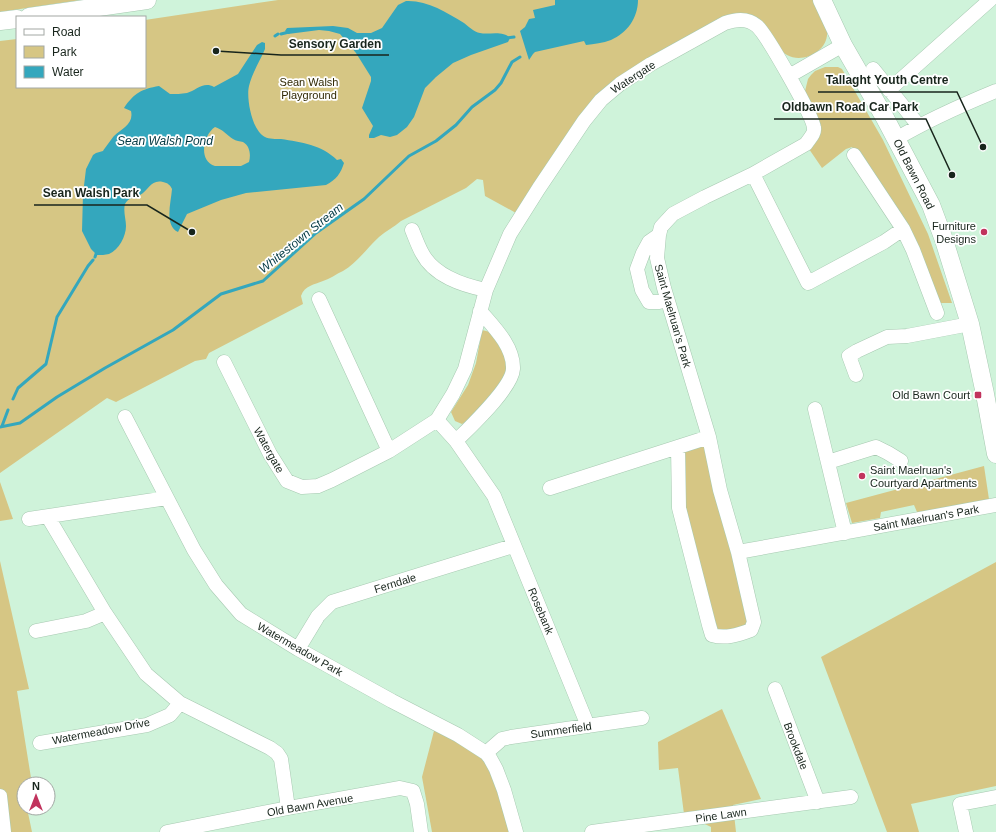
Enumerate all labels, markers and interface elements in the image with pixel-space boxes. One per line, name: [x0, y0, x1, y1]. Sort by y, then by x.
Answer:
legend: [16, 16, 146, 88]
text: Road: [52, 25, 81, 39]
callout: Sensory Garden: [281, 31, 389, 55]
text: Sensory Garden: [289, 37, 381, 51]
text: Park: [52, 45, 78, 59]
street label: Watergate: [609, 58, 657, 96]
text: Water: [52, 65, 84, 79]
callout: Tallaght Youth Centre: [818, 68, 957, 92]
text: Tallaght Youth Centre: [826, 73, 949, 87]
park label: Sean Walsh Playground: [280, 76, 338, 101]
callout: Oldbawn Road Car Park: [774, 95, 926, 119]
text: Oldbawn Road Car Park: [782, 100, 919, 114]
water label: Sean Walsh Pond: [117, 134, 213, 148]
street label: Old Bawn Road: [891, 137, 937, 211]
callout: Sean Walsh Park: [34, 181, 147, 205]
text: Sean Walsh Park: [43, 186, 139, 200]
water label: Whitestown Stream: [256, 200, 346, 276]
place label: Furniture Designs: [932, 220, 976, 245]
marker: Furniture Designs: [979, 227, 989, 237]
street label: Saint Maelruan's Park: [652, 263, 694, 370]
place label: Old Bawn Court: [892, 389, 970, 401]
marker: Old Bawn Court: [973, 390, 983, 400]
street label: Watergate: [252, 425, 286, 475]
place label: Saint Maelruan's Courtyard Apartments: [870, 464, 977, 489]
marker: Saint Maelruan's Courtyard Apartments: [857, 471, 867, 481]
street label: Saint Maelruan's Park: [872, 503, 980, 533]
street label: Ferndale: [372, 571, 418, 595]
street label: Rosebank: [526, 586, 556, 637]
street label: Watermeadow Park: [255, 620, 345, 678]
street label: Watermeadow Drive: [51, 716, 151, 746]
street label: Summerfield: [530, 720, 592, 740]
street label: Brookdale: [782, 721, 810, 771]
north arrow: [16, 776, 56, 816]
text: N: [32, 780, 40, 792]
street label: Old Bawn Avenue: [266, 792, 354, 818]
street label: Pine Lawn: [695, 805, 747, 825]

